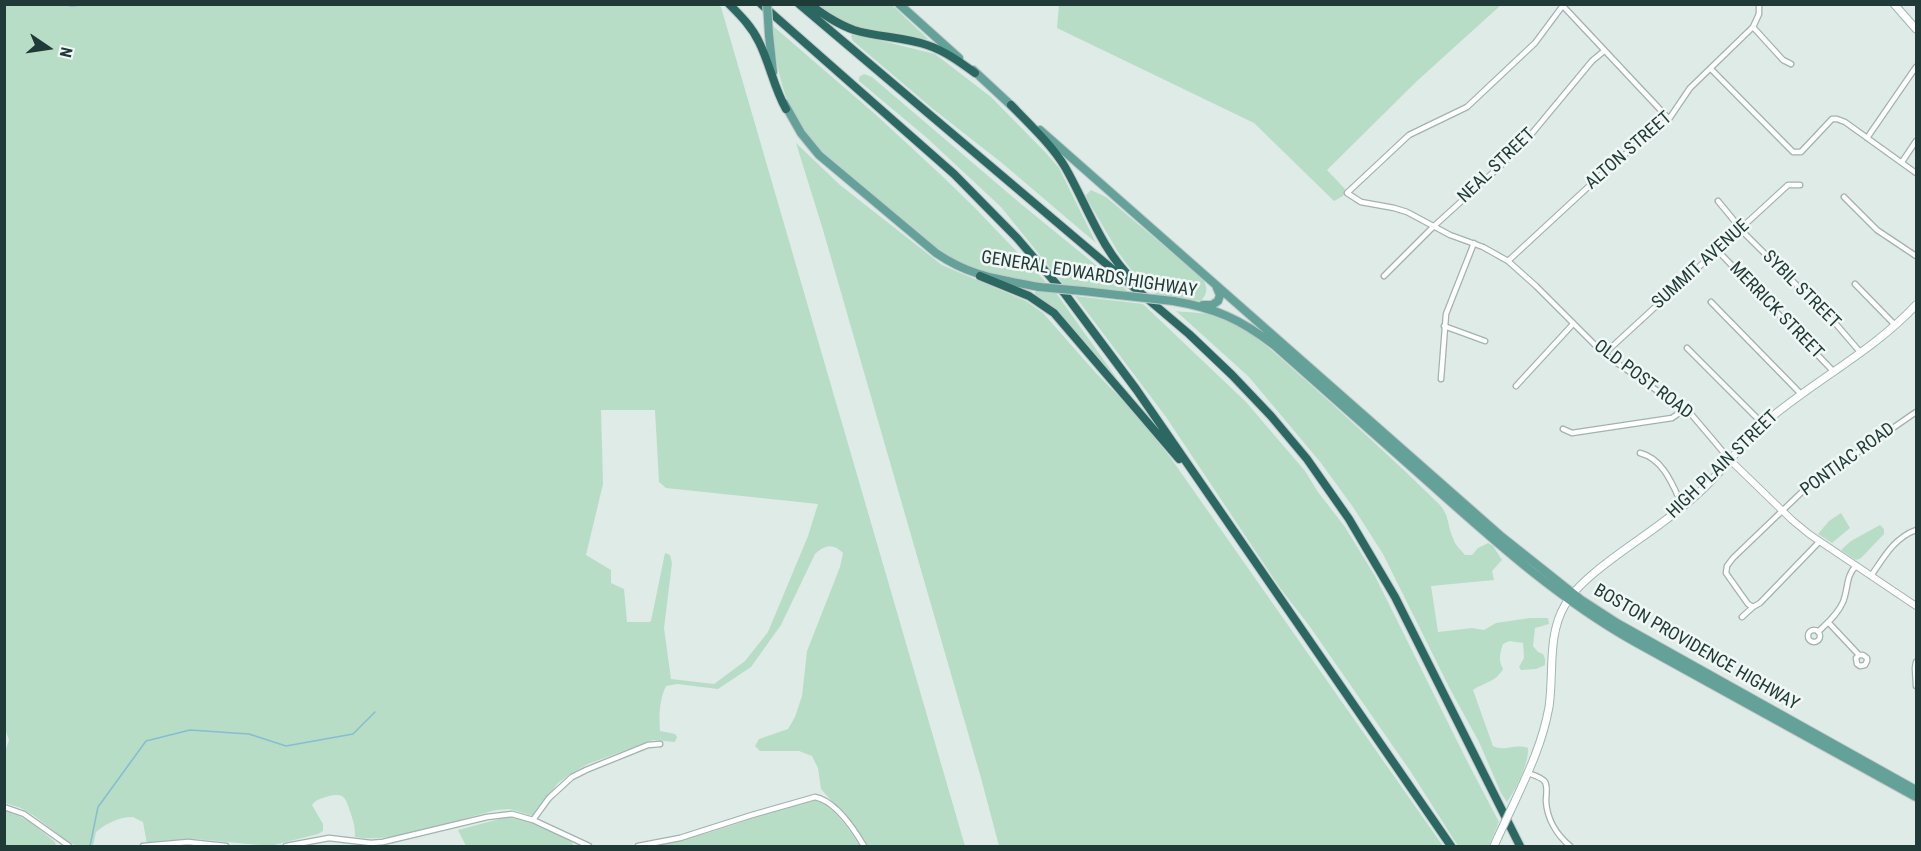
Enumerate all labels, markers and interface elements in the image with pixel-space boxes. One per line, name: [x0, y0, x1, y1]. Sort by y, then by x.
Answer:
north arrow: [18, 18, 78, 78]
text: N: [56, 45, 76, 59]
street label: ALTON STREET: [1581, 108, 1677, 194]
street label: NEAL STREET: [1454, 124, 1540, 208]
street label: SUMMIT AVENUE: [1648, 216, 1754, 314]
street label: SYBIL STREET: [1757, 246, 1845, 334]
street label: GENERAL EDWARDS HIGHWAY: [979, 247, 1199, 303]
street label: MERRICK STREET: [1724, 258, 1828, 364]
street label: OLD POST ROAD: [1589, 336, 1697, 424]
street label: HIGH PLAIN STREET: [1663, 406, 1783, 524]
street label: PONTIAC ROAD: [1797, 419, 1899, 501]
street label: BOSTON PROVIDENCE HIGHWAY: [1590, 580, 1802, 716]

